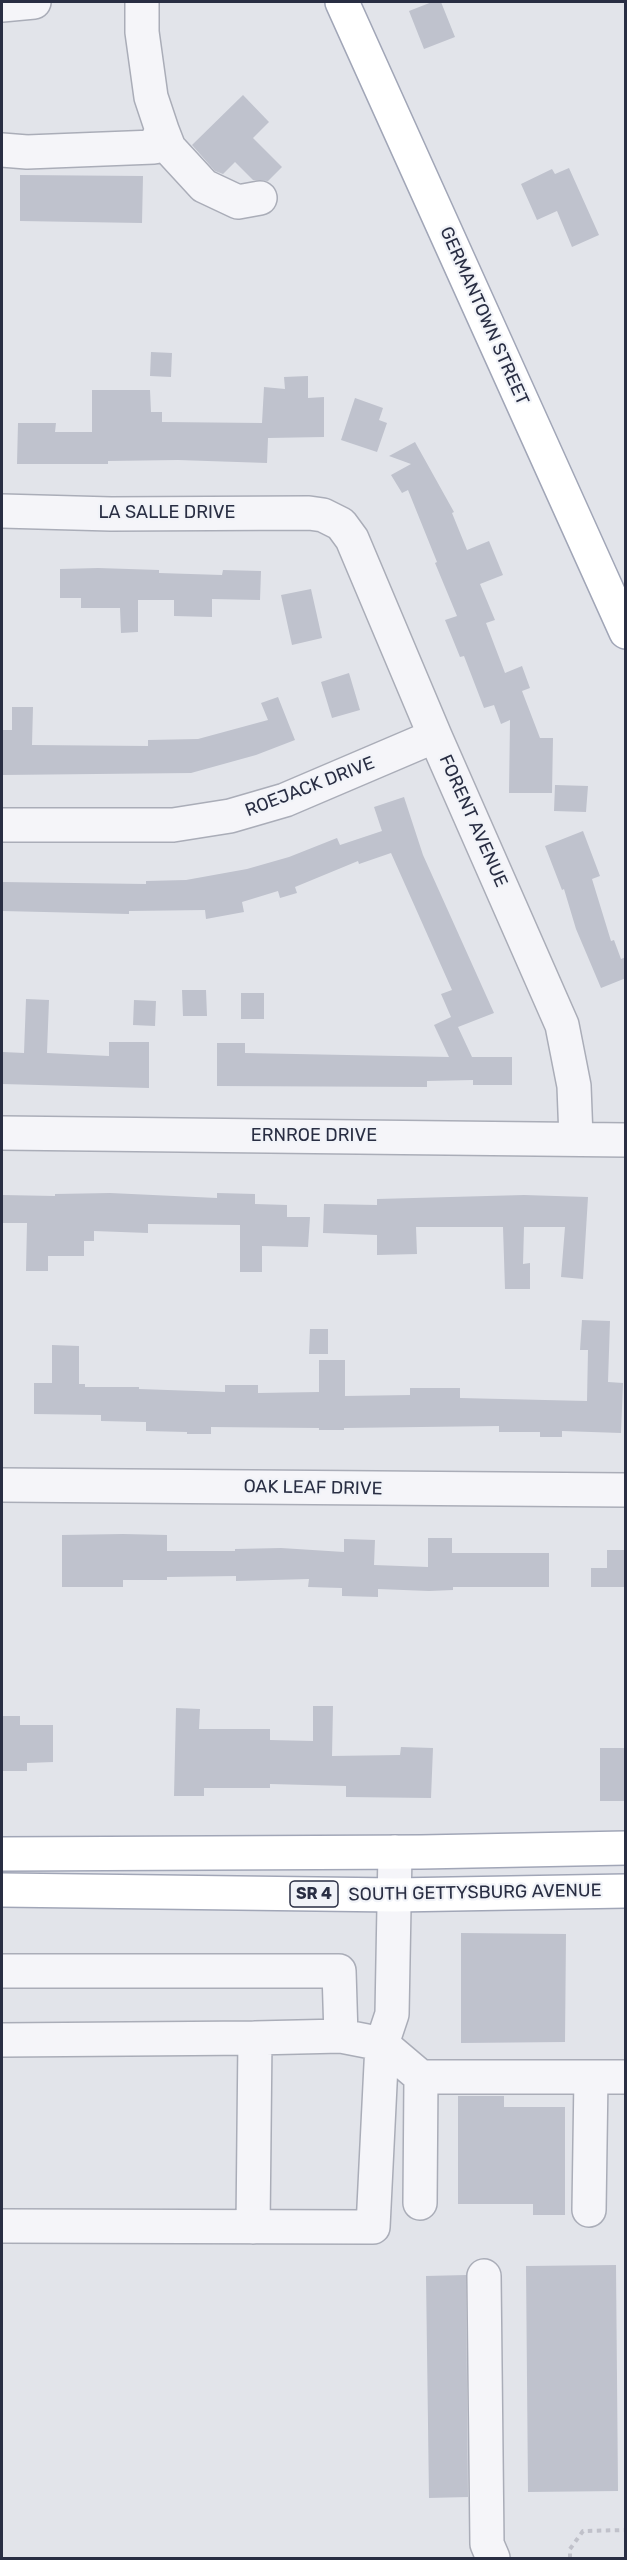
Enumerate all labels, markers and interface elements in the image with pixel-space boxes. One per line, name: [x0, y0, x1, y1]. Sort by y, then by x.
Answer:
street label: GERMANTOWN STREET: [435, 224, 533, 408]
street label: LA SALLE DRIVE: [98, 502, 236, 524]
street label: FORENT AVENUE: [434, 751, 512, 891]
street label: ROEJACK DRIVE: [242, 752, 378, 822]
street label: ERNROE DRIVE: [251, 1125, 377, 1147]
street label: OAK LEAF DRIVE: [243, 1476, 383, 1500]
street label: SOUTH GETTYSBURG AVENUE: [348, 1880, 602, 1906]
road number: SR 4: [290, 1881, 338, 1907]

